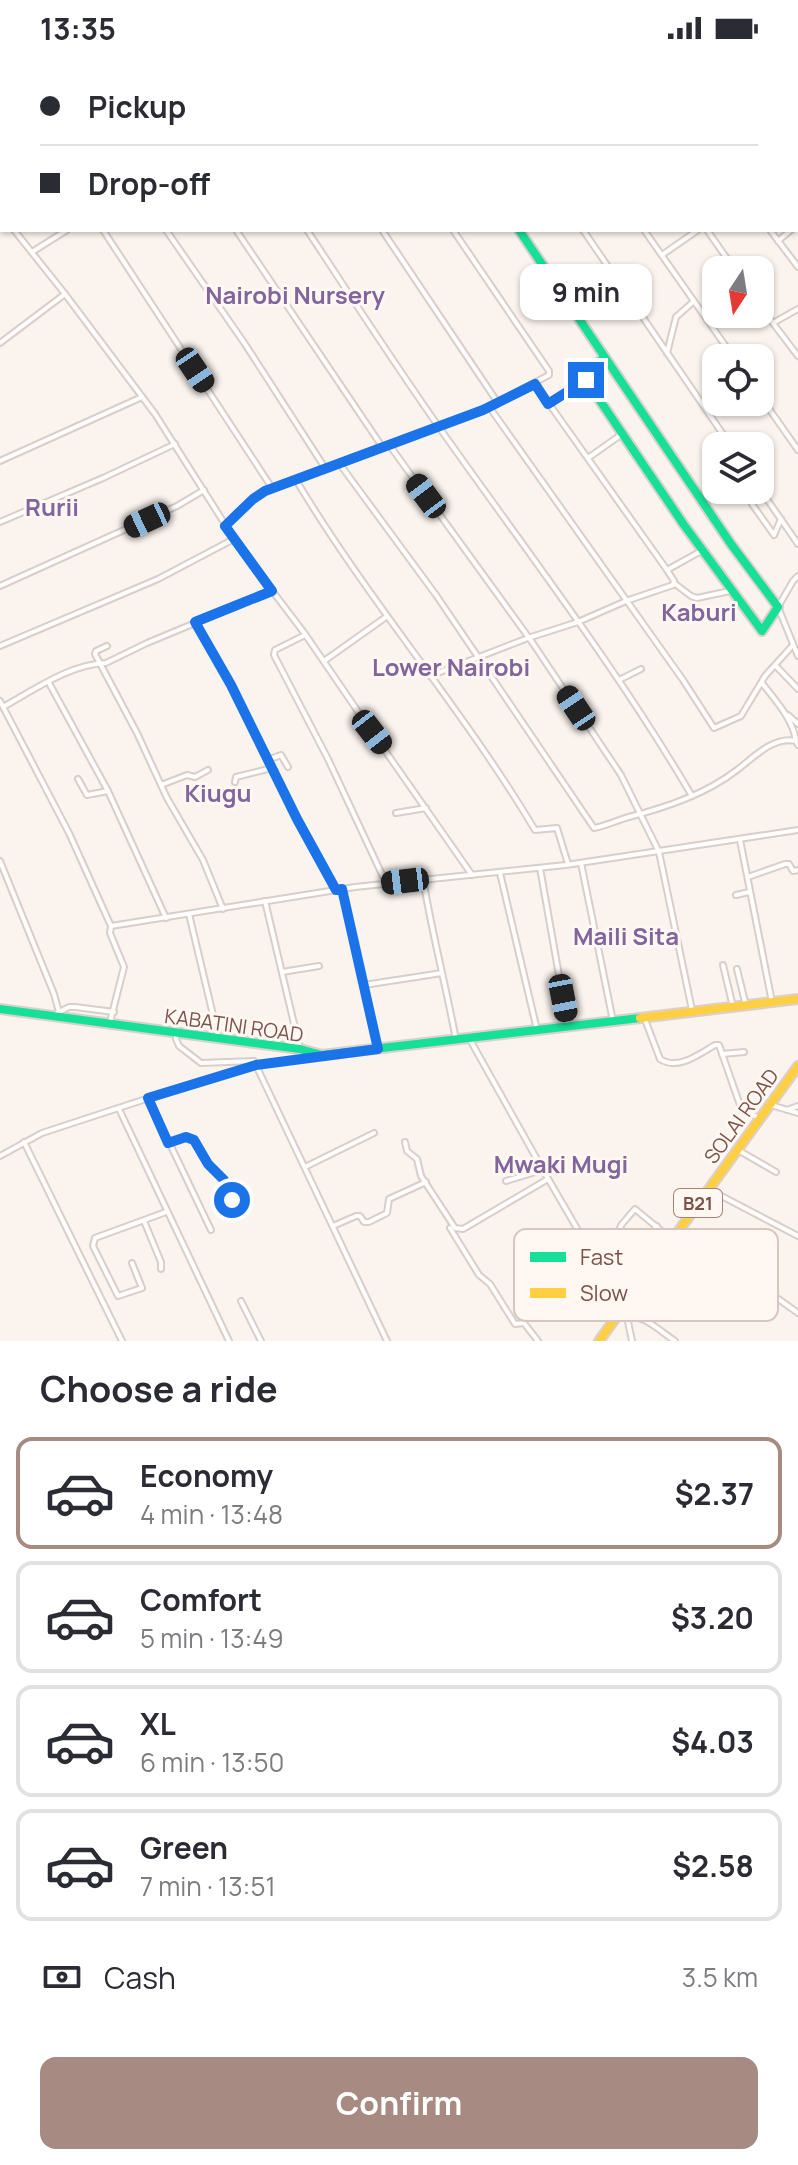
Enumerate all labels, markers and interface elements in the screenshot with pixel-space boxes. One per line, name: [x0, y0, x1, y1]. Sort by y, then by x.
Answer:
text: 13:35: [40, 8, 116, 49]
text: Pickup: [88, 86, 186, 127]
text: Drop-off: [88, 163, 210, 204]
north arrow: [702, 256, 774, 328]
map controls: [702, 256, 774, 504]
callout: 9 min: [520, 264, 652, 320]
text: 9 min: [552, 274, 620, 310]
district label: Nairobi Nursery: [205, 278, 385, 311]
car: [172, 343, 218, 397]
button: locate: [702, 344, 774, 416]
route end: [568, 362, 604, 398]
button: layers: [702, 432, 774, 504]
car: [402, 470, 450, 522]
district label: Rurii: [25, 490, 79, 523]
car: [120, 499, 174, 541]
district label: Kaburi: [661, 595, 737, 628]
district label: Lower Nairobi: [372, 650, 530, 683]
car: [553, 681, 599, 735]
car: [348, 706, 396, 758]
district label: Kiugu: [184, 776, 252, 809]
car: [380, 866, 430, 896]
district label: Maili Sita: [573, 919, 679, 952]
car: [547, 972, 579, 1024]
street label: KABATINI ROAD: [163, 1002, 305, 1048]
street label: SOLAI ROAD: [697, 1063, 785, 1169]
district label: Mwaki Mugi: [494, 1147, 628, 1180]
route start: [214, 1182, 250, 1218]
road number: B21: [674, 1189, 722, 1217]
legend: [514, 1229, 778, 1321]
text: Fast: [580, 1242, 623, 1272]
text: Slow: [580, 1278, 628, 1308]
text: Choose a ride: [40, 1364, 278, 1413]
text: Economy: [140, 1455, 273, 1496]
icon: car: [44, 1457, 116, 1529]
text: $2.37: [675, 1473, 754, 1514]
text: 4 min · 13:48: [140, 1496, 283, 1532]
text: Comfort: [140, 1579, 262, 1620]
icon: car: [44, 1581, 116, 1653]
text: $3.20: [671, 1597, 754, 1638]
text: 5 min · 13:49: [140, 1620, 284, 1656]
text: XL: [140, 1703, 176, 1744]
icon: car: [44, 1705, 116, 1777]
text: $4.03: [671, 1721, 754, 1762]
text: 6 min · 13:50: [140, 1744, 284, 1780]
text: Green: [140, 1827, 228, 1868]
icon: car: [44, 1829, 116, 1901]
text: $2.58: [672, 1845, 754, 1886]
text: 7 min · 13:51: [140, 1868, 276, 1904]
icon: cash: [40, 1955, 84, 1999]
text: Cash: [104, 1957, 176, 1998]
text: 3.5 km: [682, 1959, 758, 1995]
button: Confirm: [40, 2057, 758, 2149]

